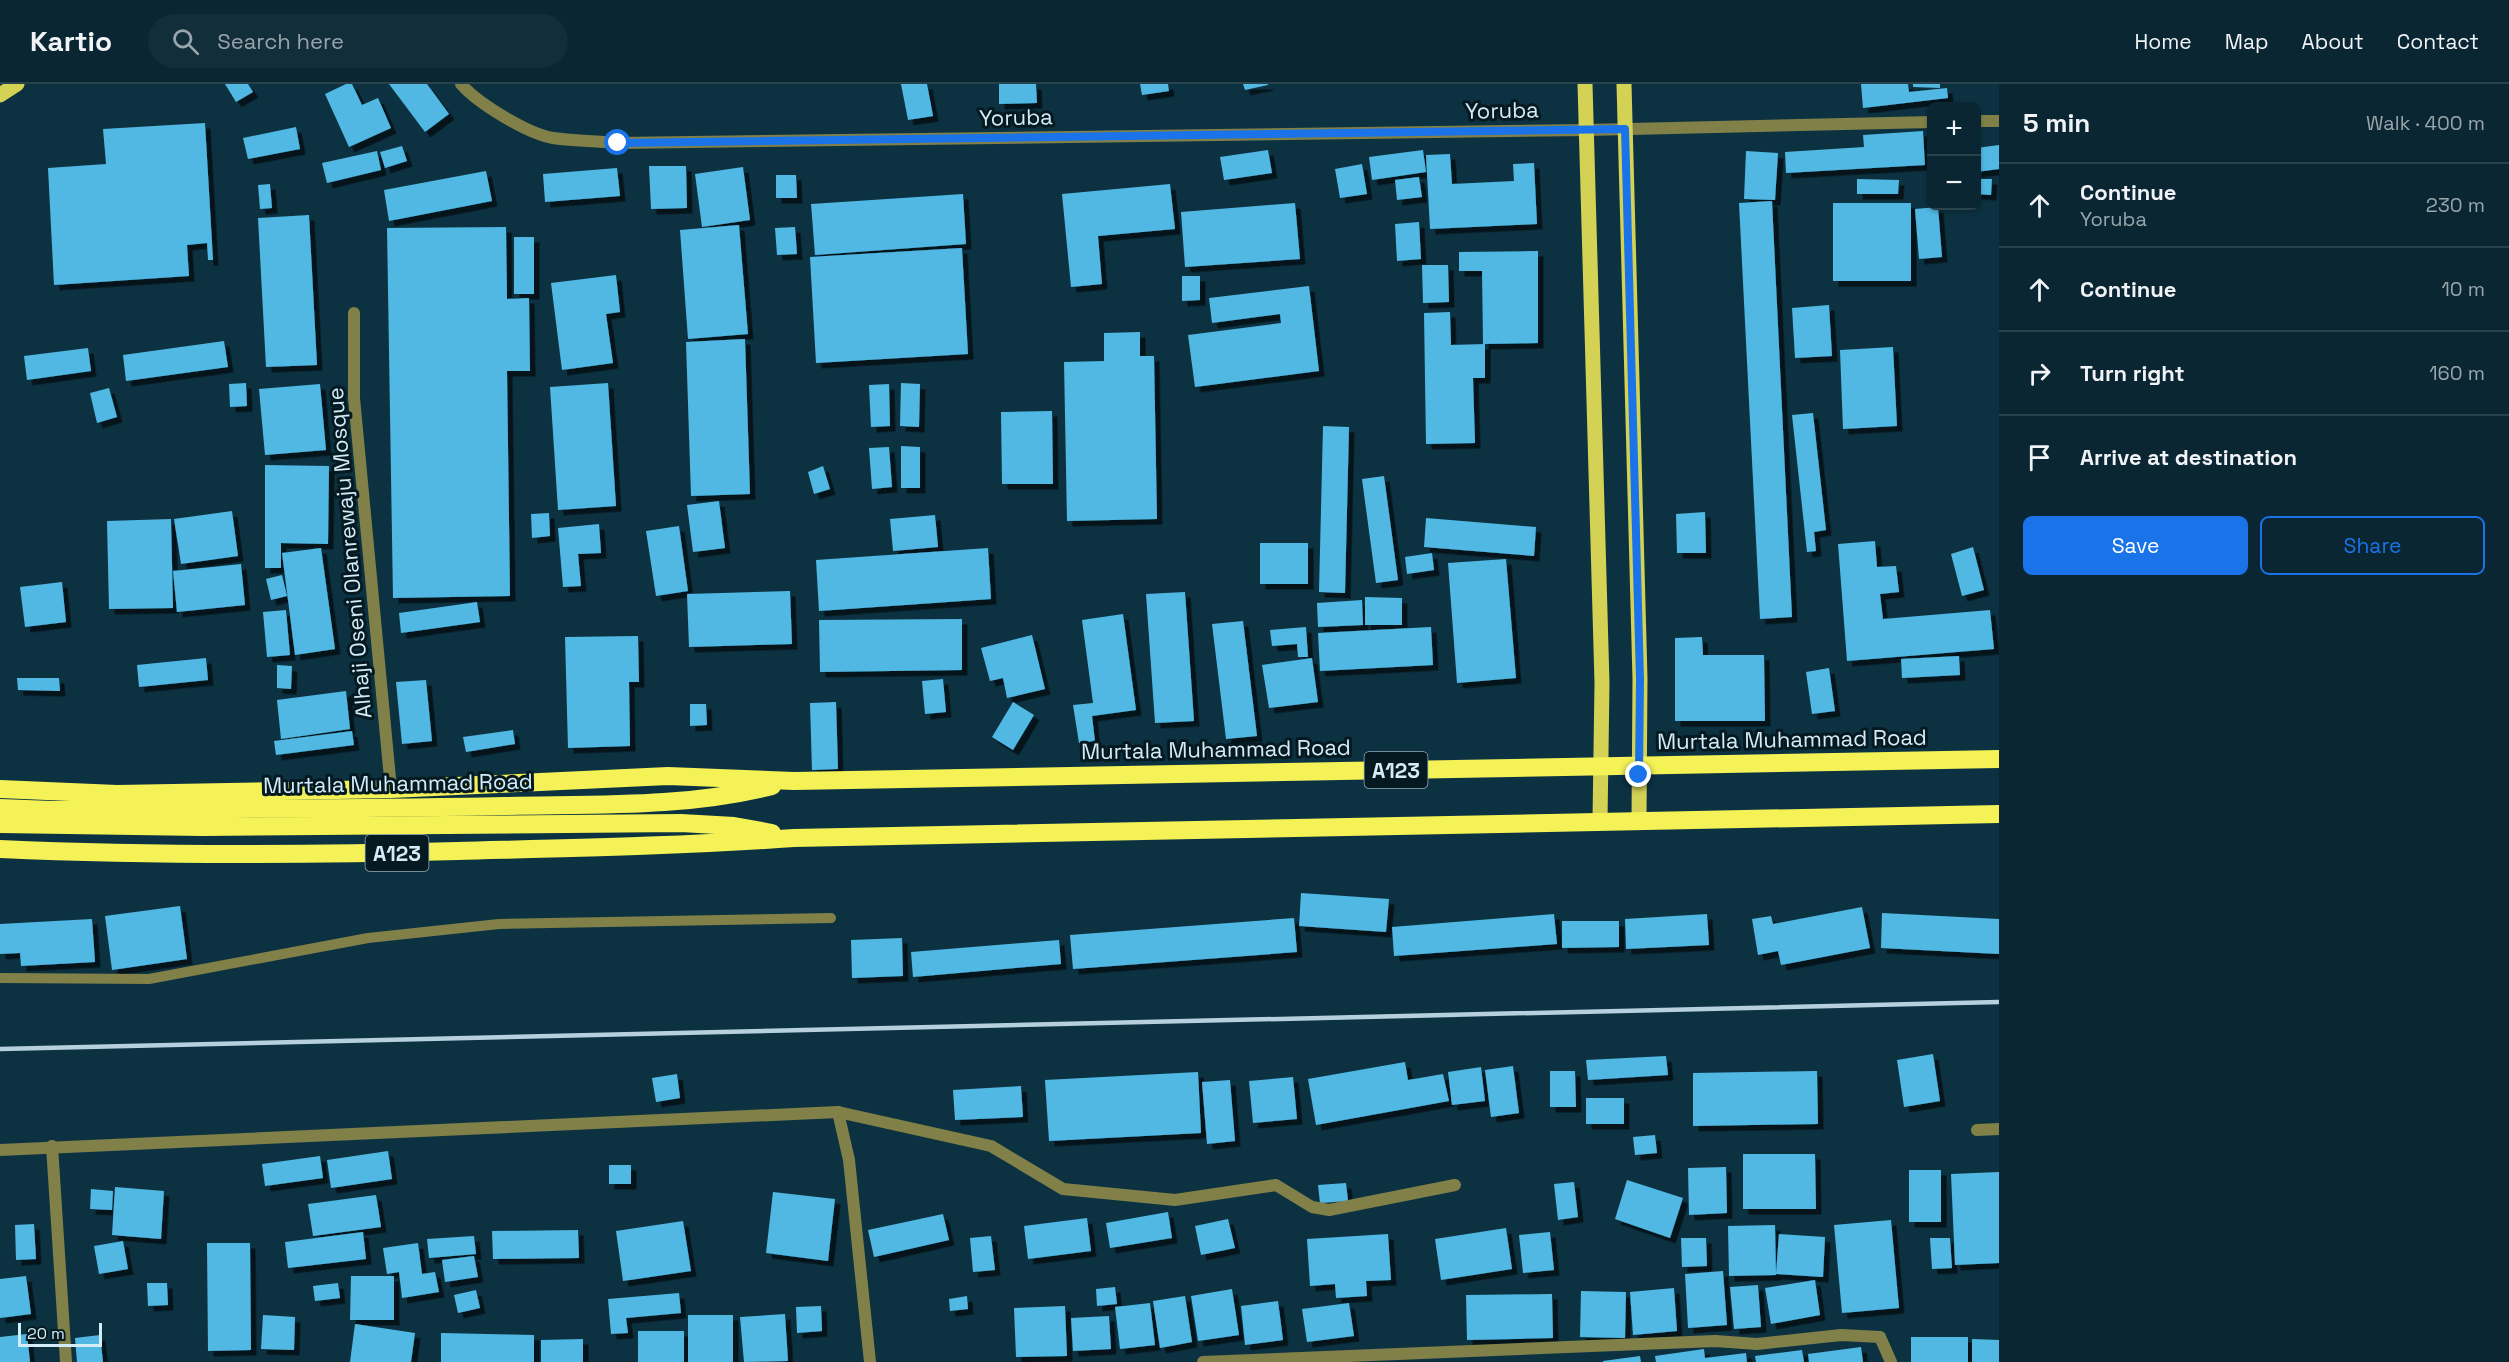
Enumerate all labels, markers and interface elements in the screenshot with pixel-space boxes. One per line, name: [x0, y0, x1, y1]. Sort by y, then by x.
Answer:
search box: [148, 14, 568, 68]
text: Kartio: [30, 23, 112, 59]
icon: search: [169, 25, 202, 58]
text: Search here: [217, 27, 344, 55]
text: Home: [2134, 28, 2192, 55]
text: Map: [2225, 28, 2269, 55]
text: About: [2302, 28, 2364, 55]
text: Contact: [2397, 28, 2479, 55]
street label: Yoruba: [1465, 95, 1539, 125]
street label: Yoruba: [979, 102, 1053, 132]
map controls: [1927, 102, 1981, 210]
button: +: [1927, 102, 1981, 156]
text: 5 min: [2023, 106, 2090, 140]
text: Walk · 400 m: [2366, 110, 2485, 136]
route start: [604, 129, 630, 155]
button: −: [1927, 156, 1981, 210]
text: Continue: [2080, 178, 2176, 206]
icon: ahead: [2023, 189, 2056, 222]
text: 230 m: [2426, 192, 2485, 218]
text: Yoruba: [2080, 206, 2147, 232]
icon: ahead: [2023, 273, 2056, 306]
text: Continue: [2080, 275, 2176, 303]
text: 10 m: [2441, 276, 2485, 302]
icon: right: [2023, 357, 2056, 390]
text: Turn right: [2080, 359, 2185, 387]
text: 160 m: [2429, 360, 2485, 386]
street label: Alhaji Oseni Olanrewaju Mosque: [321, 386, 377, 720]
icon: arrive: [2023, 441, 2056, 474]
text: Arrive at destination: [2080, 443, 2297, 471]
button: Save: [2023, 516, 2248, 575]
button: Share: [2260, 516, 2485, 575]
street label: Murtala Muhammad Road: [1657, 723, 1927, 755]
street label: Murtala Muhammad Road: [1081, 733, 1351, 765]
road number: A123: [1364, 752, 1428, 788]
route end: [1625, 761, 1651, 787]
street label: Murtala Muhammad Road: [263, 767, 533, 799]
road number: A123: [366, 835, 428, 871]
scale bar: [18, 1320, 102, 1348]
text: 20 m: [27, 1323, 65, 1344]

